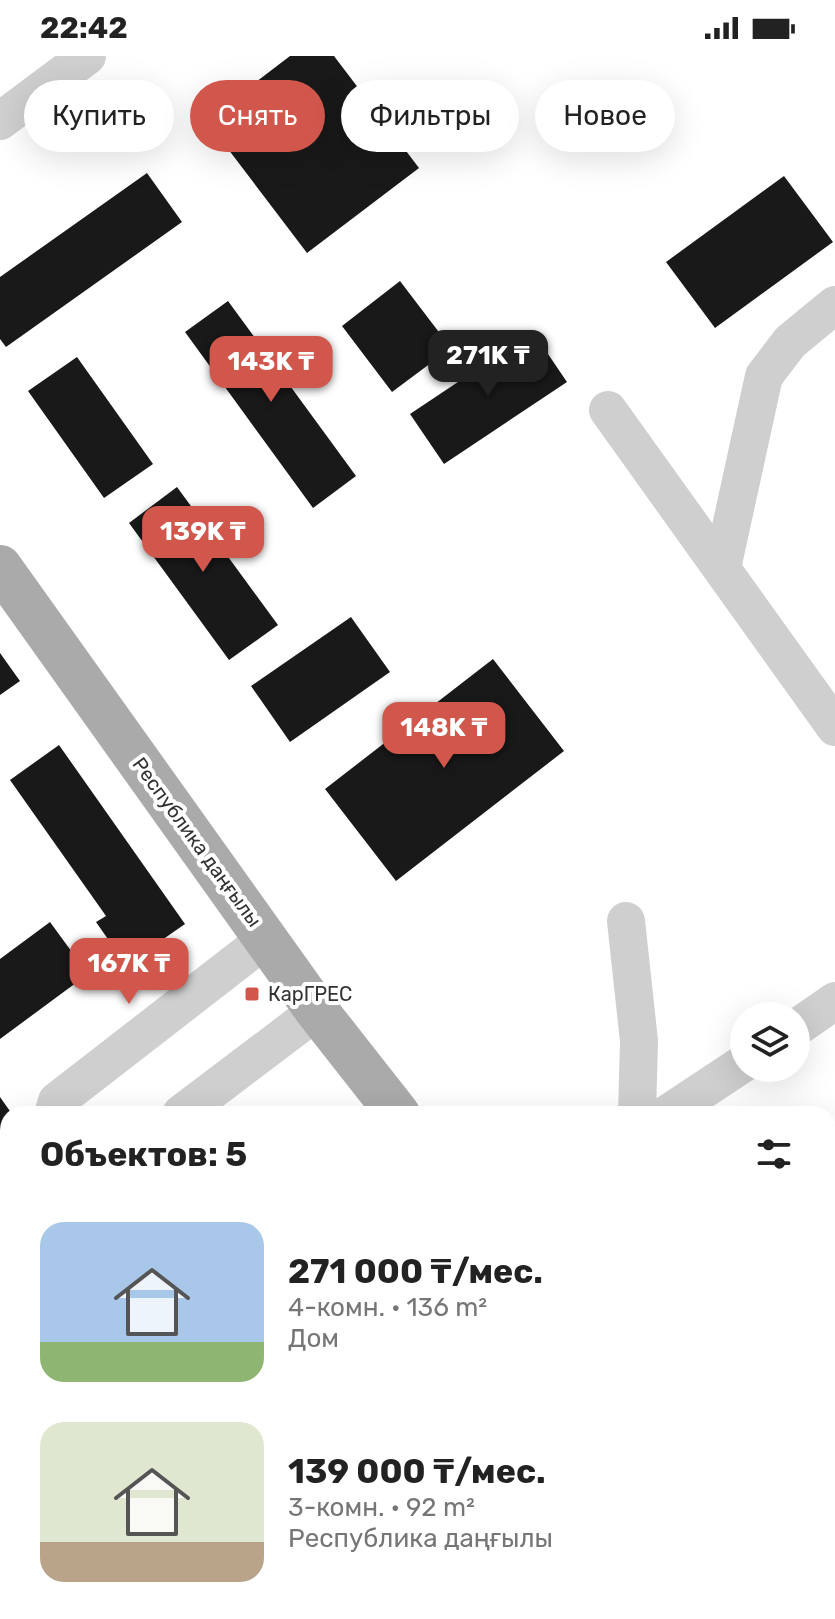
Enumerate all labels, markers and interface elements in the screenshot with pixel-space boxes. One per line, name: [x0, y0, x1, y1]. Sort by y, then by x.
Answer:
text: 22:42: [40, 10, 128, 46]
chip: Купить: [24, 80, 174, 152]
chip: Снять: [190, 80, 325, 152]
chip: Фильтры: [341, 80, 519, 152]
chip: Новое: [535, 80, 675, 152]
pin: 271K ₸: [423, 330, 553, 398]
pin: 143K ₸: [206, 336, 336, 404]
text: 271K ₸: [446, 340, 530, 371]
text: 143K ₸: [228, 346, 314, 377]
pin: 139K ₸: [138, 506, 268, 574]
text: 139K ₸: [160, 516, 246, 547]
pin: 148K ₸: [379, 702, 509, 770]
text: 148K ₸: [400, 712, 488, 743]
street label: Республика даңғылы: [127, 753, 267, 931]
pin: 167K ₸: [64, 938, 194, 1006]
text: 167K ₸: [88, 948, 170, 979]
place label: КарГРЕС: [268, 982, 352, 1006]
marker: КарГРЕС: [243, 985, 261, 1003]
map controls: [730, 1002, 810, 1082]
button: layers: [730, 1002, 810, 1082]
icon: filters: [752, 1132, 796, 1176]
text: Объектов: 5: [40, 1134, 247, 1175]
text: 271 000 ₸/мес.: [288, 1251, 543, 1292]
icon: home: [104, 1254, 200, 1350]
text: 4-комн. · 136 m²: [288, 1292, 487, 1323]
text: Дом: [288, 1323, 339, 1354]
text: 139 000 ₸/мес.: [288, 1451, 546, 1492]
icon: home: [104, 1454, 200, 1550]
text: 3-комн. · 92 m²: [288, 1492, 475, 1523]
text: Республика даңғылы: [288, 1523, 553, 1554]

